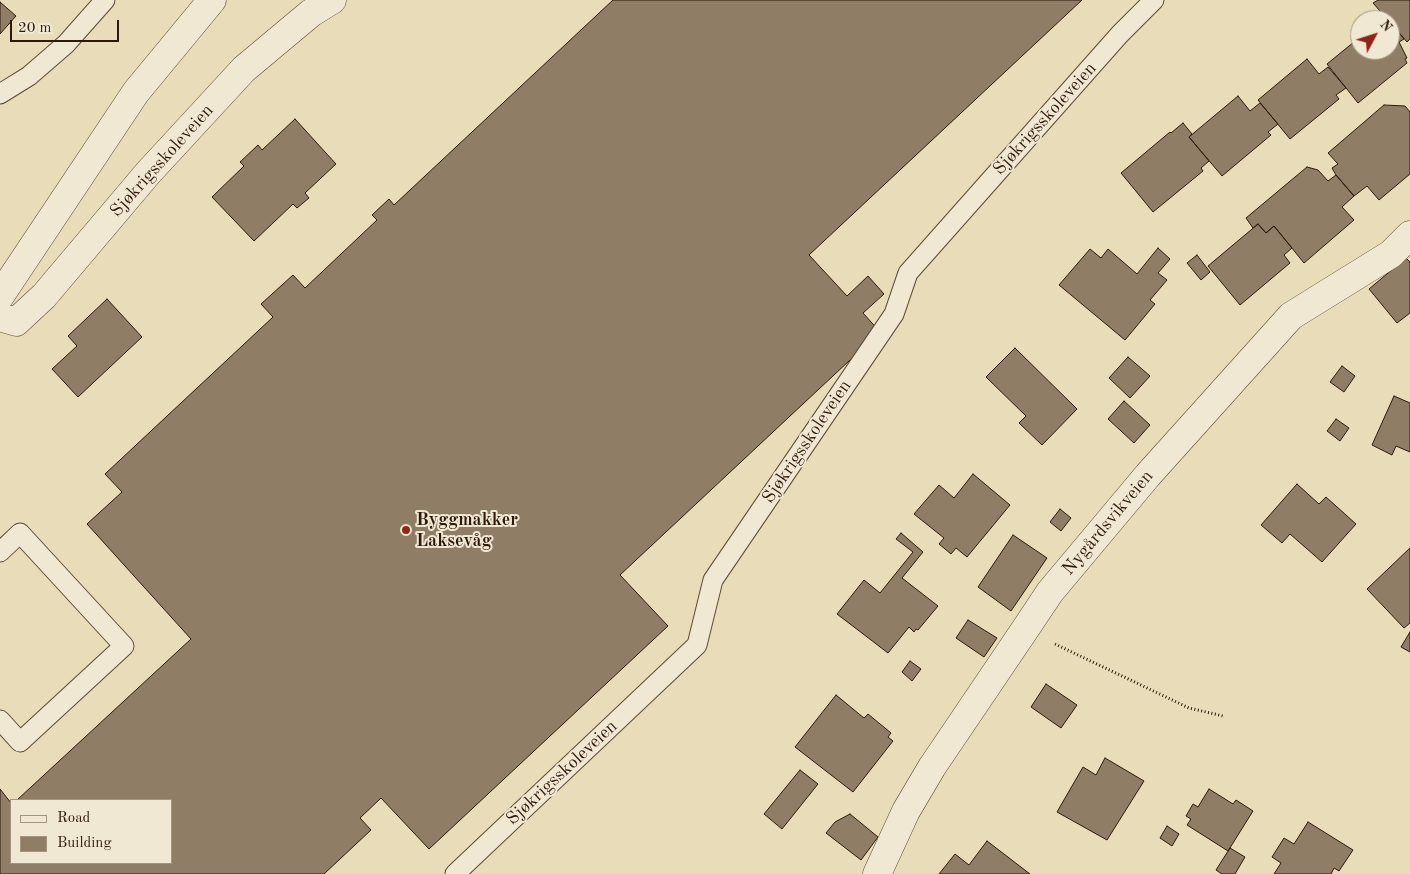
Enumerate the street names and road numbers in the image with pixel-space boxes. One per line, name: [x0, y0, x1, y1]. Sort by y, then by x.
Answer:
street label: Sjøkrigsskoleveien: [989, 58, 1101, 180]
street label: Sjøkrigsskoleveien: [106, 100, 218, 222]
street label: Sjøkrigsskoleveien: [758, 376, 856, 508]
street label: Nygårdsvikveien: [1058, 466, 1158, 580]
street label: Sjøkrigsskoleveien: [502, 716, 622, 830]

